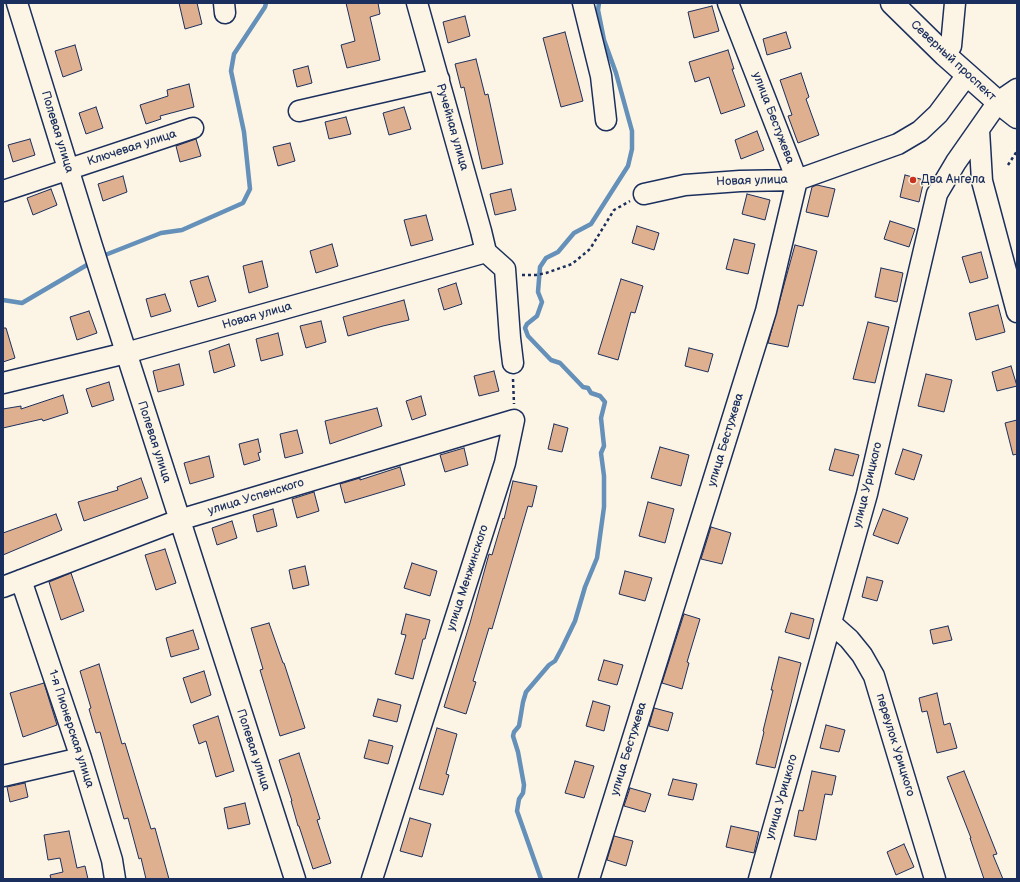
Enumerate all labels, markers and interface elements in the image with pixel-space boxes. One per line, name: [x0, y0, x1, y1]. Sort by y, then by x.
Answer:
street label: Северный проспект: [907, 18, 999, 104]
street label: улица Бестужева: [749, 70, 797, 166]
street label: Ручейная улица: [433, 82, 471, 172]
street label: Полевая улица: [38, 89, 76, 175]
street label: Ключевая улица: [86, 127, 178, 169]
street label: Новая улица: [716, 173, 788, 189]
place label: Два Ангела: [921, 173, 985, 187]
marker: Два Ангела: [908, 175, 918, 185]
street label: Новая улица: [221, 299, 293, 333]
street label: улица Бестужева: [705, 392, 747, 488]
street label: Полевая улица: [134, 399, 174, 485]
street label: улица Урицкого: [850, 441, 886, 529]
street label: улица Успенского: [206, 476, 306, 518]
street label: улица Менжинского: [444, 523, 492, 633]
street label: 1-я Пионерская улица: [45, 668, 97, 790]
street label: переулок Урицкого: [873, 692, 917, 798]
street label: улица Бестужева: [608, 701, 650, 797]
street label: Полевая улица: [233, 707, 273, 793]
street label: улица Урицкого: [763, 753, 801, 841]

